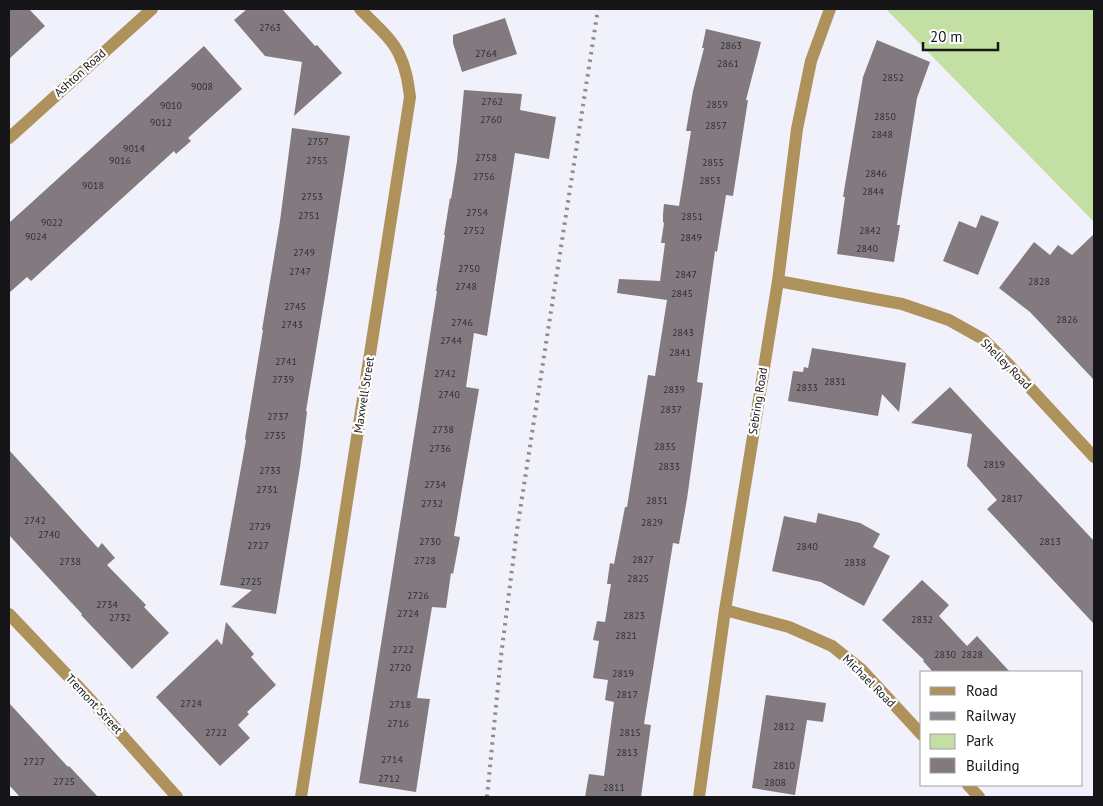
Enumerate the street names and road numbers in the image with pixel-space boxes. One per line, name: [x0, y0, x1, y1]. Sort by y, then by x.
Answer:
street label: Ashton Road: [51, 46, 109, 100]
street label: Shelley Road: [978, 335, 1035, 392]
street label: Maxwell Street: [350, 356, 377, 434]
street label: Sebring Road: [745, 366, 770, 436]
street label: Michael Road: [840, 651, 899, 710]
street label: Tremont Street: [63, 671, 126, 737]

